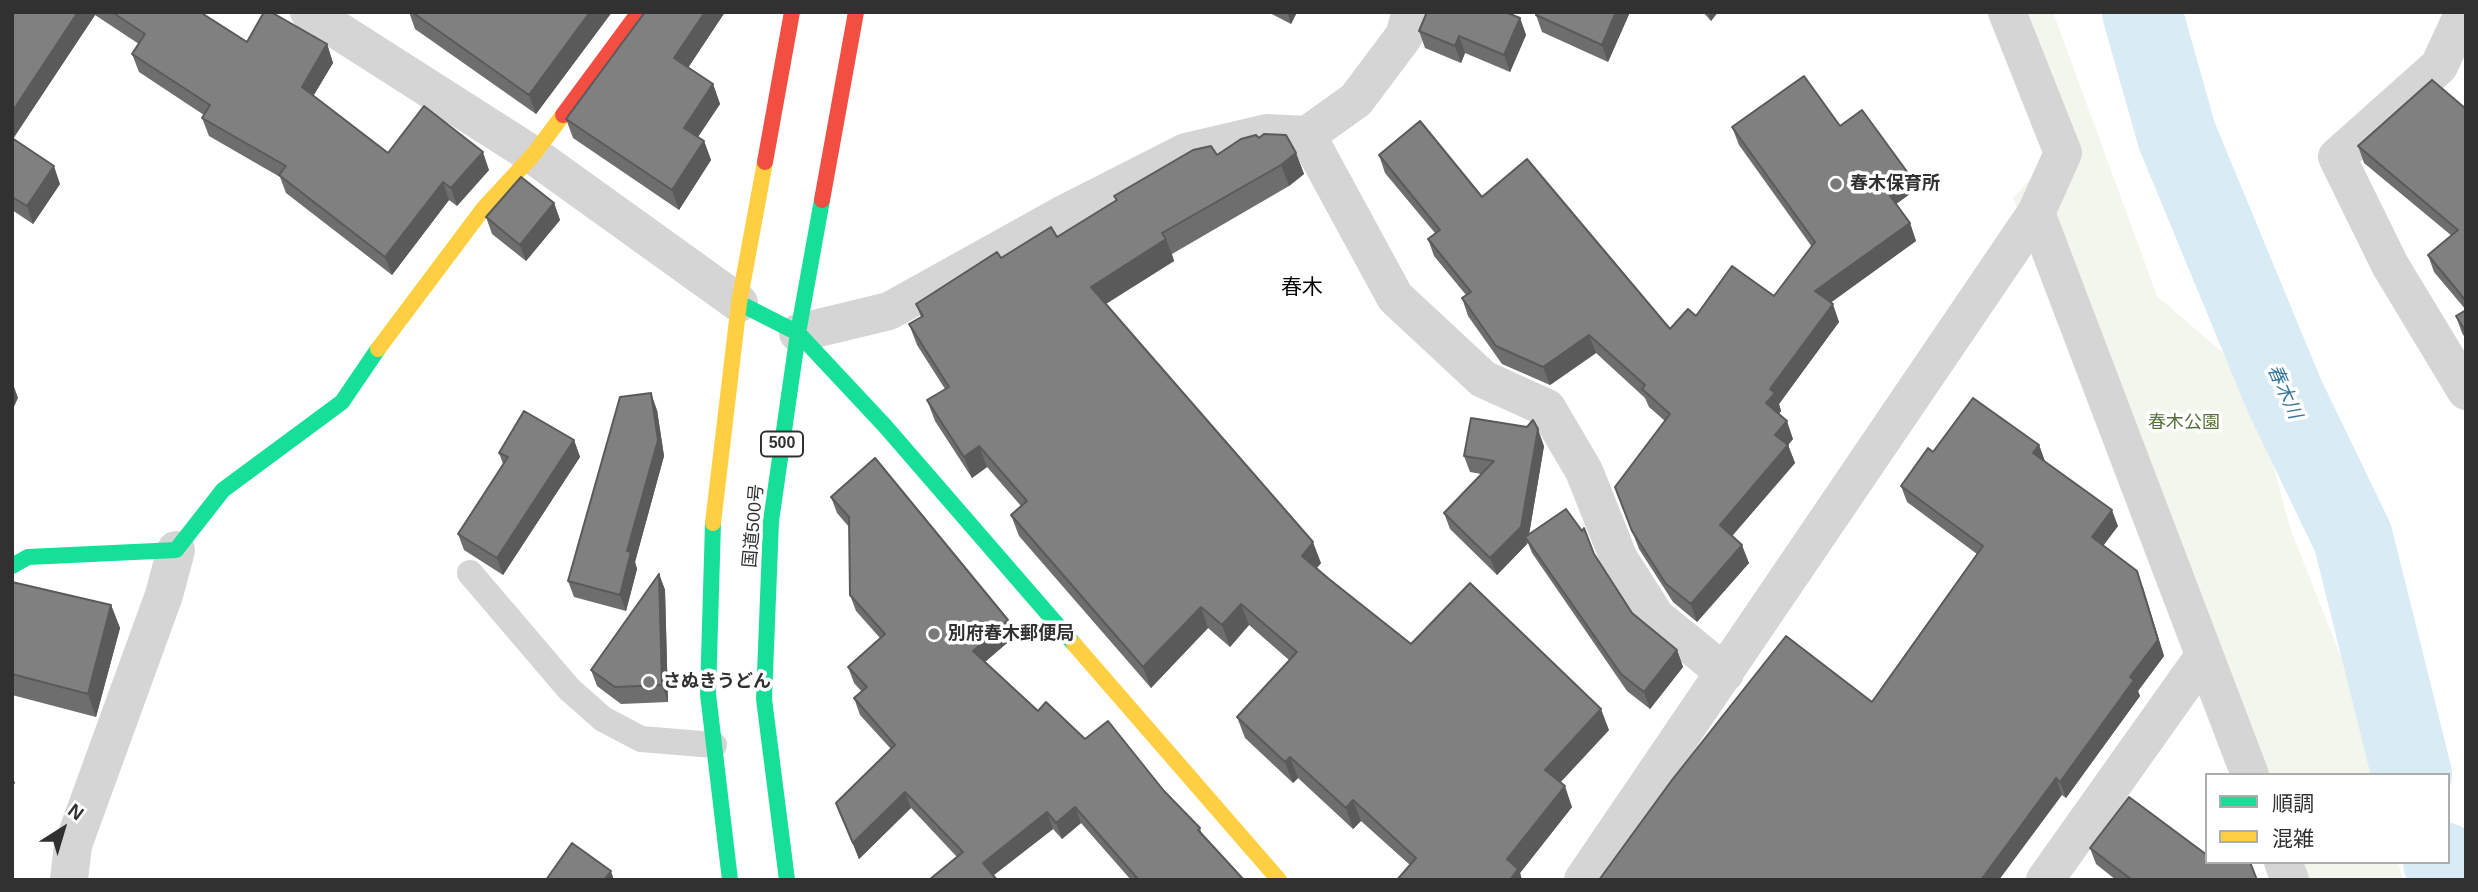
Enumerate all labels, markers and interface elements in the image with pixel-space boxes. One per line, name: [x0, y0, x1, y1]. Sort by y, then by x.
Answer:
place label: 春木保育所: [1850, 173, 1940, 195]
marker: 春木保育所: [1828, 176, 1844, 192]
district label: 春木: [1281, 275, 1323, 301]
water label: 春木川: [2262, 361, 2306, 423]
park label: 春木公園: [2148, 412, 2220, 434]
road number: 500: [761, 432, 803, 457]
street label: 国道500号: [740, 483, 768, 569]
place label: 別府春木郵便局: [948, 623, 1074, 645]
marker: 別府春木郵便局: [926, 626, 942, 642]
place label: さぬきうどん: [663, 671, 771, 693]
marker: さぬきうどん: [641, 674, 657, 690]
legend: [2205, 773, 2450, 864]
text: 順調: [2272, 792, 2314, 815]
north arrow: [28, 794, 98, 864]
text: N: [64, 799, 88, 824]
text: 混雑: [2272, 827, 2314, 850]

